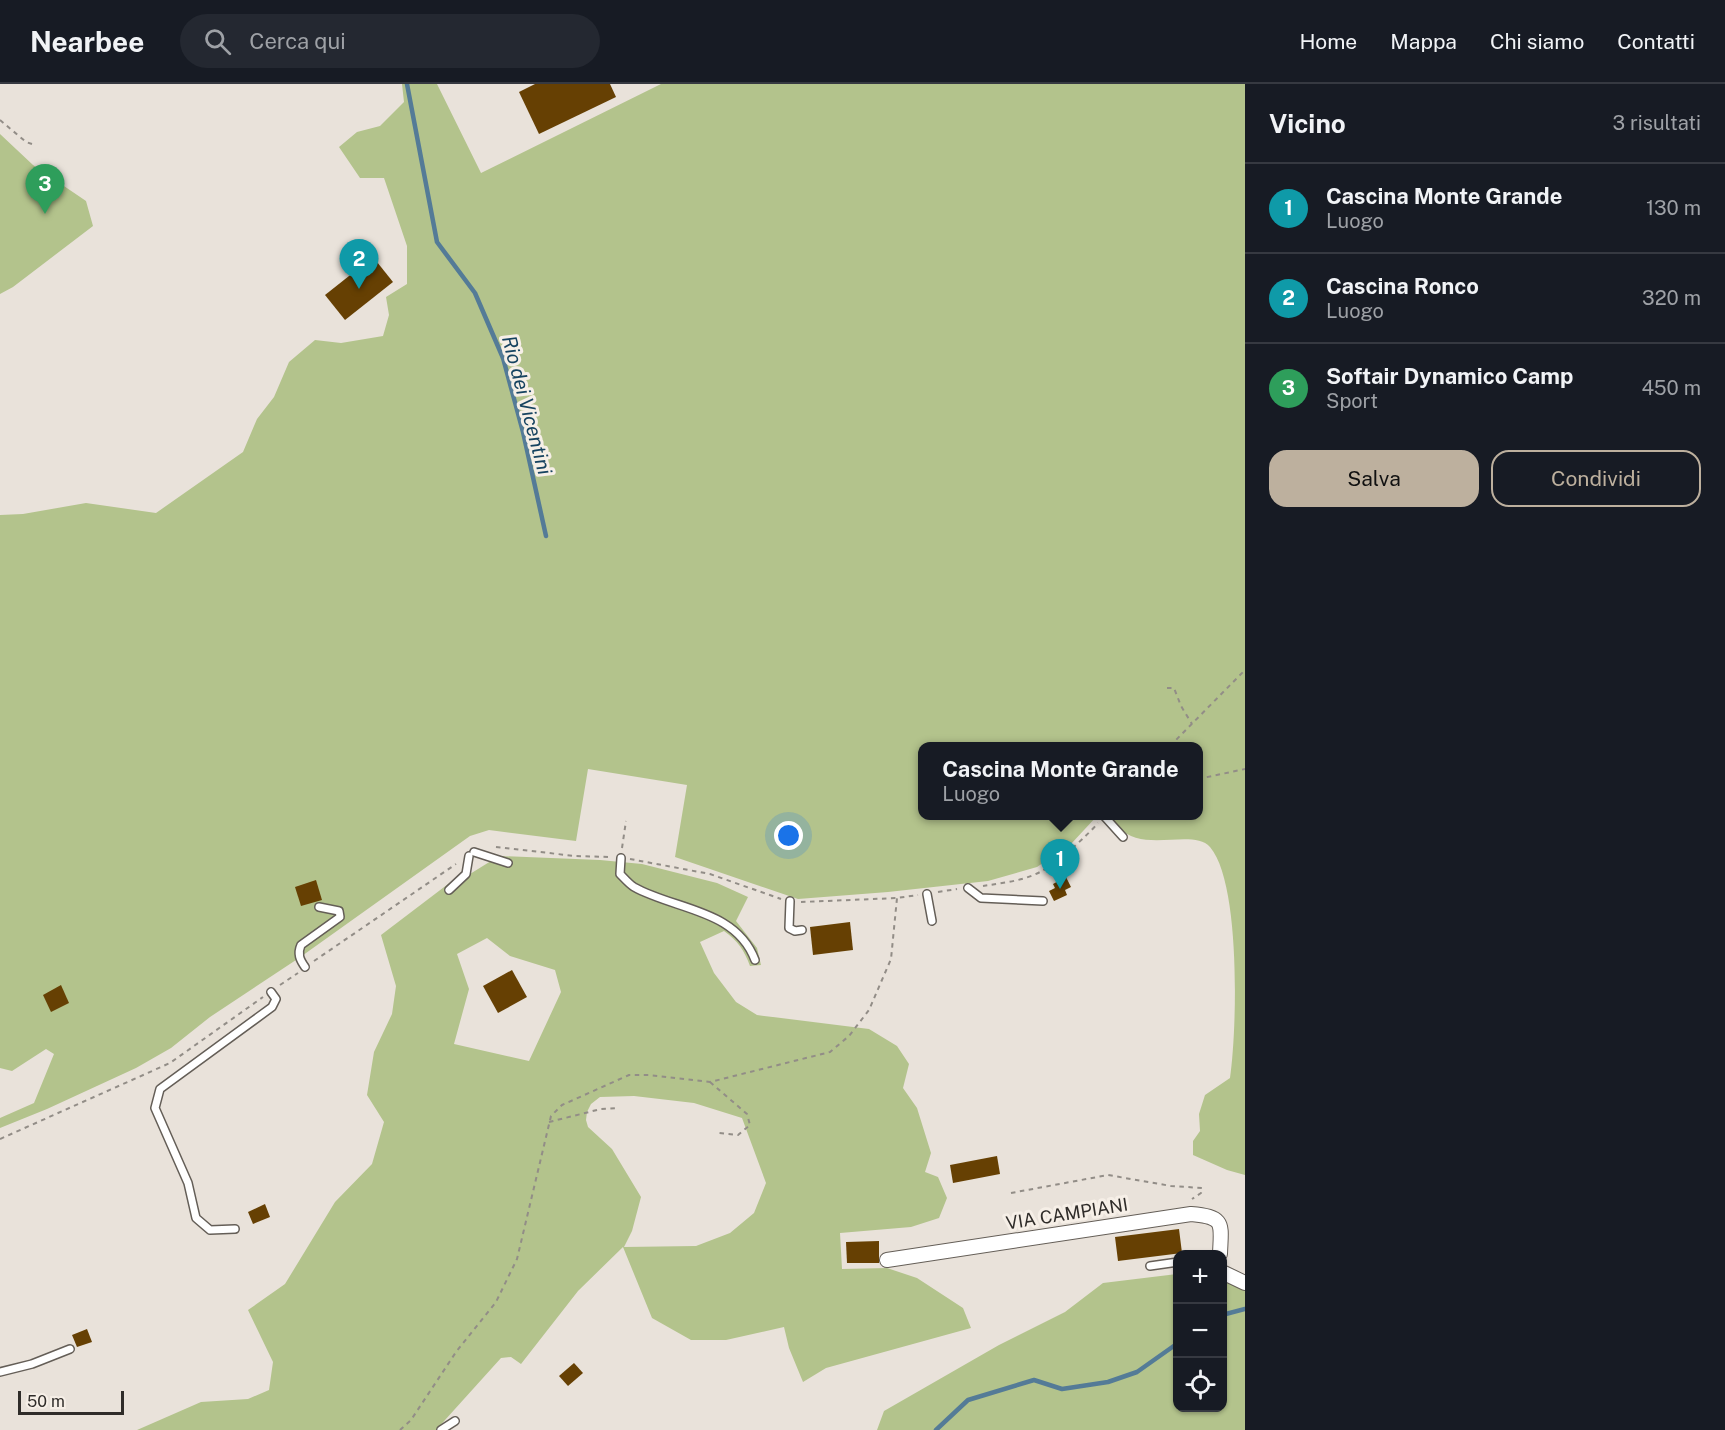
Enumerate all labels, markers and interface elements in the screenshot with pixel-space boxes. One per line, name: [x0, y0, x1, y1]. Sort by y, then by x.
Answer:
search box: [180, 14, 600, 68]
text: Nearbee: [30, 25, 144, 58]
icon: search: [201, 25, 234, 58]
text: Cerca qui: [249, 28, 346, 54]
text: Home: [1299, 29, 1357, 54]
text: Mappa: [1390, 29, 1457, 54]
text: Chi siamo: [1490, 29, 1584, 54]
text: Contatti: [1617, 29, 1695, 54]
text: Vicino: [1269, 108, 1346, 139]
text: 3 risultati: [1613, 111, 1701, 135]
pin: 3: [26, 164, 64, 214]
text: Cascina Monte Grande: [1326, 183, 1562, 209]
text: 1: [1284, 196, 1293, 220]
text: 130 m: [1646, 196, 1701, 220]
text: Luogo: [1326, 209, 1384, 233]
pin: 2: [340, 240, 378, 289]
text: Cascina Ronco: [1326, 273, 1479, 299]
text: 2: [1282, 286, 1295, 310]
text: 320 m: [1642, 286, 1701, 310]
text: Luogo: [1326, 299, 1384, 323]
water label: Rio dei Vicentini: [497, 333, 557, 477]
text: Softair Dynamico Camp: [1326, 363, 1573, 389]
text: 3: [1282, 376, 1295, 400]
text: 450 m: [1641, 376, 1701, 400]
text: Sport: [1326, 389, 1378, 413]
button: Salva: [1269, 450, 1479, 507]
button: Condividi: [1491, 450, 1701, 507]
popup: [918, 742, 1203, 820]
text: Cascina Monte Grande: [942, 756, 1179, 782]
text: Luogo: [942, 782, 1000, 806]
your location: [774, 821, 803, 850]
pin: 1: [1040, 840, 1080, 889]
street label: VIA CAMPIANI: [1004, 1193, 1129, 1234]
map controls: [1173, 1250, 1227, 1412]
button: +: [1173, 1250, 1227, 1304]
button: −: [1173, 1304, 1227, 1358]
button: locate: [1173, 1358, 1227, 1412]
scale bar: [18, 1388, 124, 1416]
text: 50 m: [27, 1392, 65, 1411]

